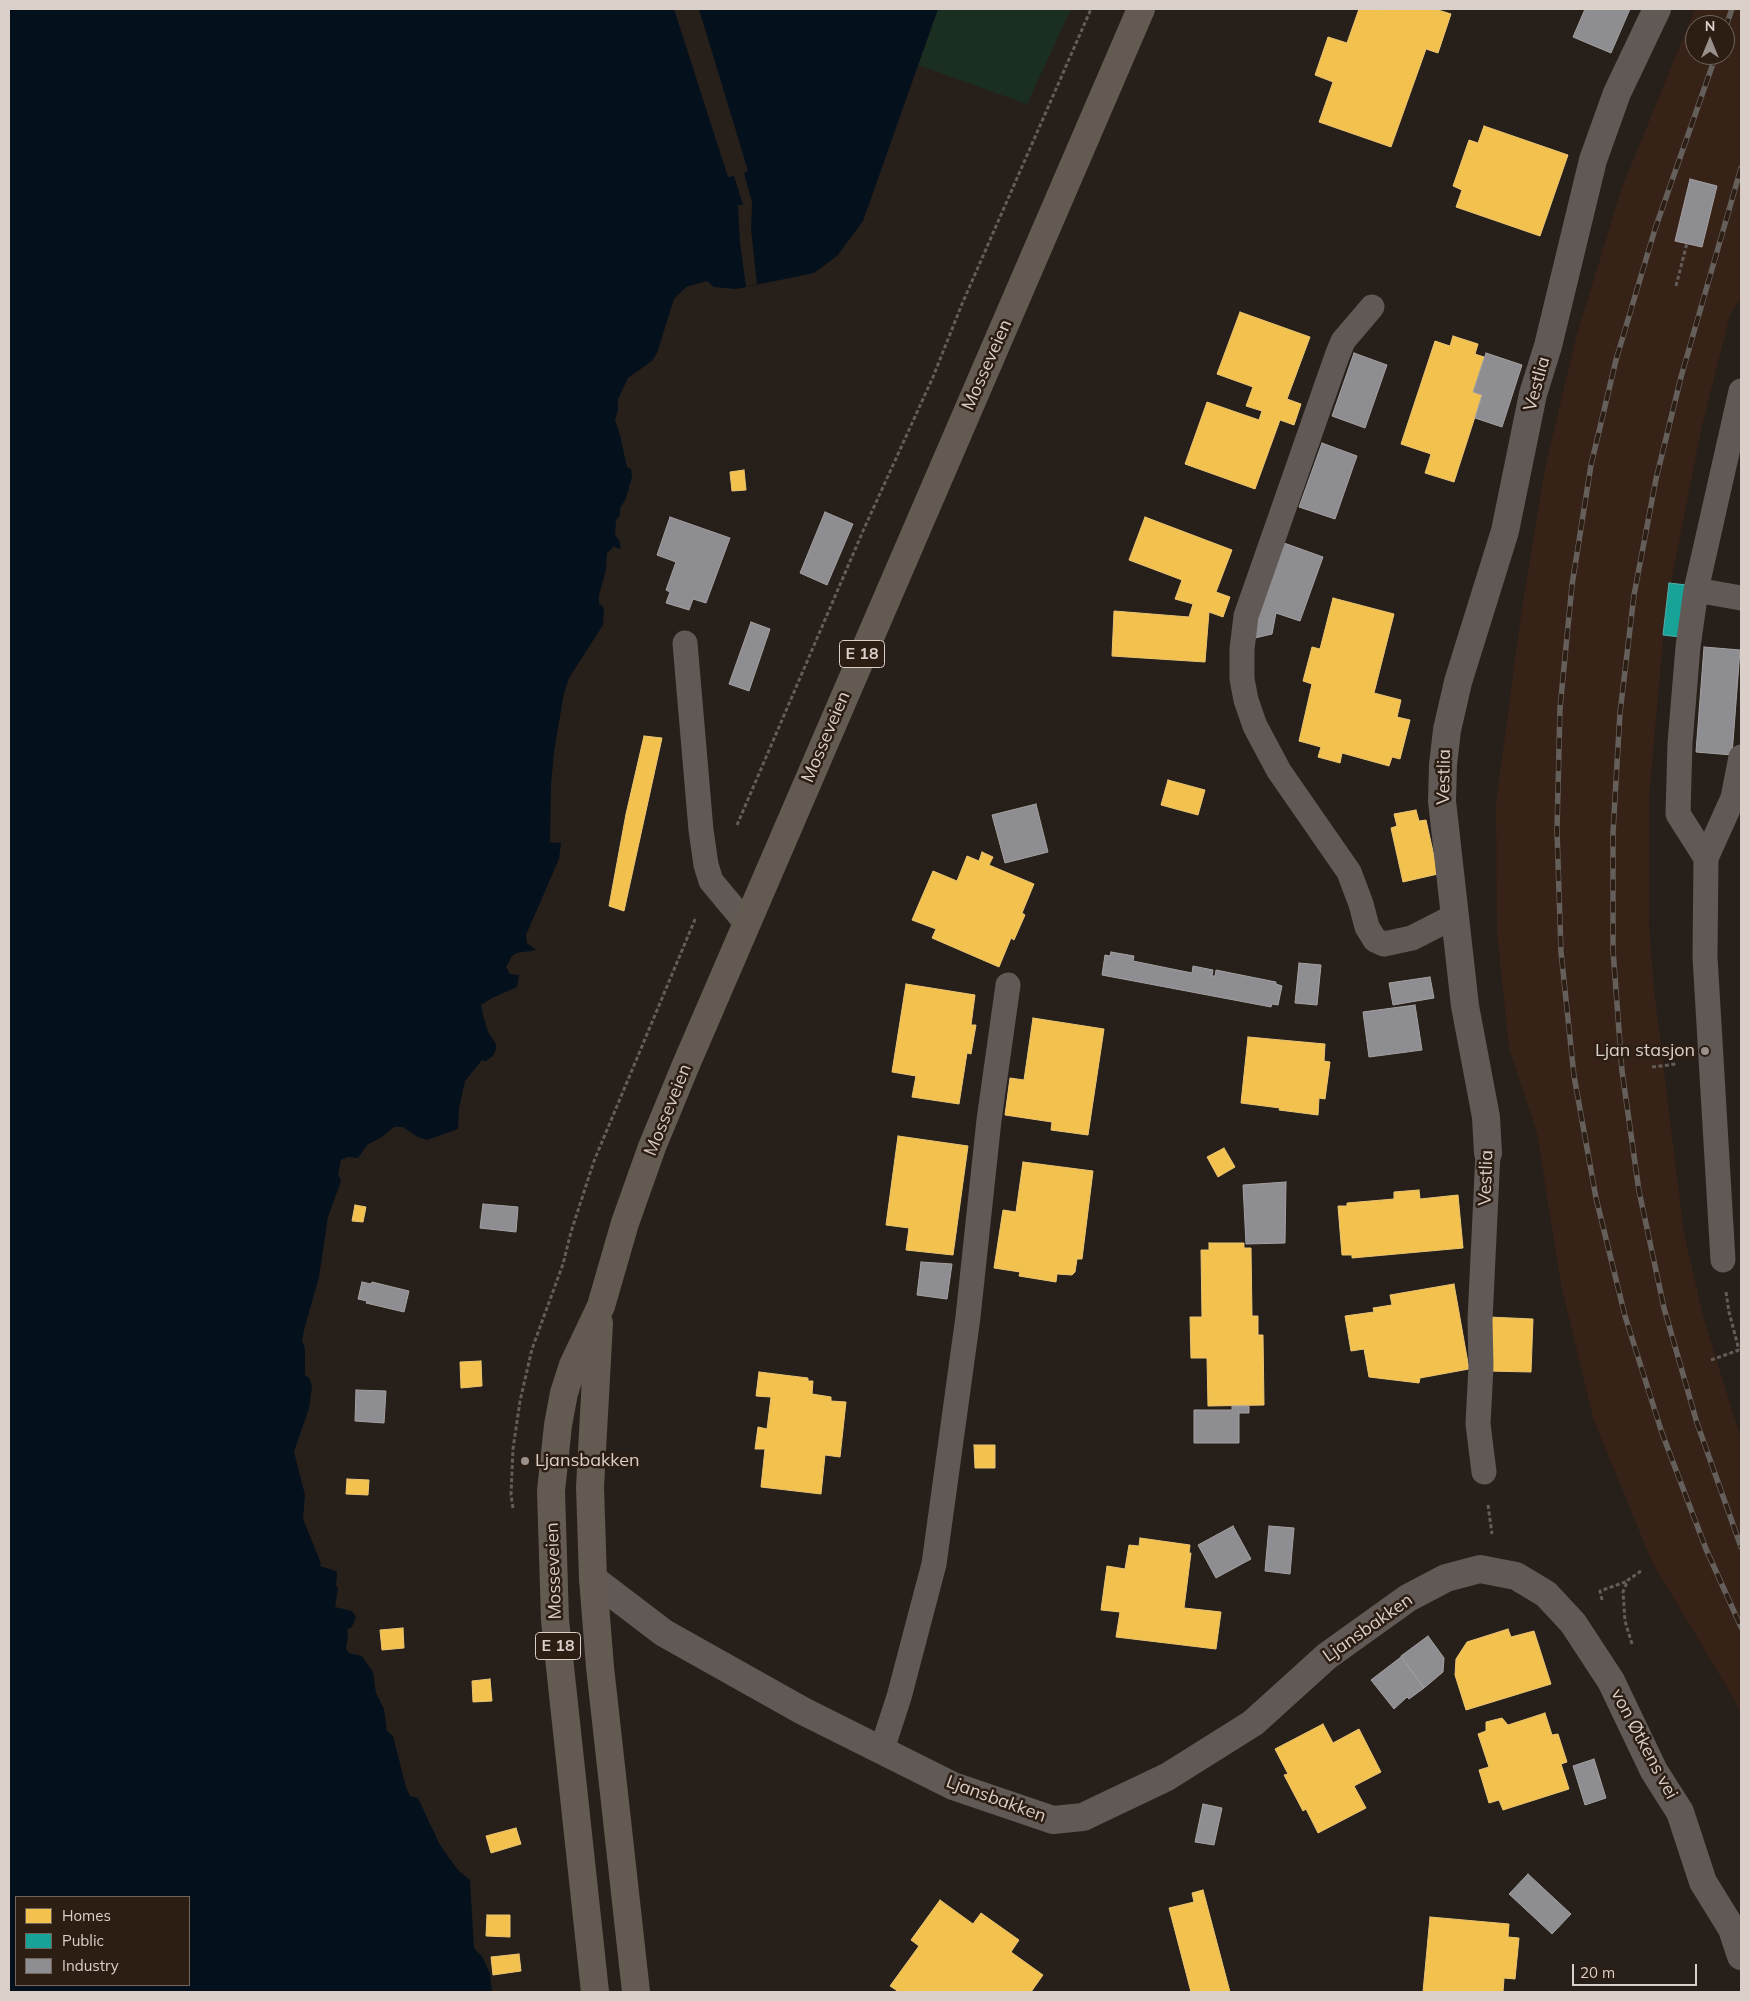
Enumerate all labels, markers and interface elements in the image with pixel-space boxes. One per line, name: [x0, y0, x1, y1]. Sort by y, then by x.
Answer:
north arrow: [1685, 15, 1735, 65]
text: N: [1705, 17, 1715, 35]
street label: Mosseveien: [957, 316, 1017, 414]
street label: Vestlia: [1519, 354, 1555, 414]
road number: E 18: [840, 641, 884, 668]
street label: Mosseveien: [797, 688, 855, 786]
street label: Vestlia: [1433, 749, 1455, 805]
place label: Ljan stasjon: [1595, 1040, 1695, 1062]
marker: Ljan stasjon: [1699, 1045, 1711, 1057]
street label: Mosseveien: [640, 1061, 696, 1159]
street label: Vestlia: [1474, 1150, 1498, 1206]
place label: Ljansbakken: [535, 1450, 640, 1472]
marker: Ljansbakken: [519, 1455, 531, 1467]
street label: Mosseveien: [542, 1522, 566, 1620]
street label: Ljansbakken: [1319, 1589, 1417, 1667]
road number: E 18: [536, 1632, 580, 1660]
street label: von Øtkens vei: [1606, 1685, 1682, 1803]
street label: Ljansbakken: [943, 1771, 1049, 1827]
legend: [15, 1896, 190, 1986]
text: Homes: [62, 1906, 111, 1925]
text: Public: [62, 1931, 104, 1950]
scale bar: [1575, 1954, 1700, 1986]
text: Industry: [62, 1956, 119, 1975]
text: 20 m: [1580, 1963, 1615, 1982]

